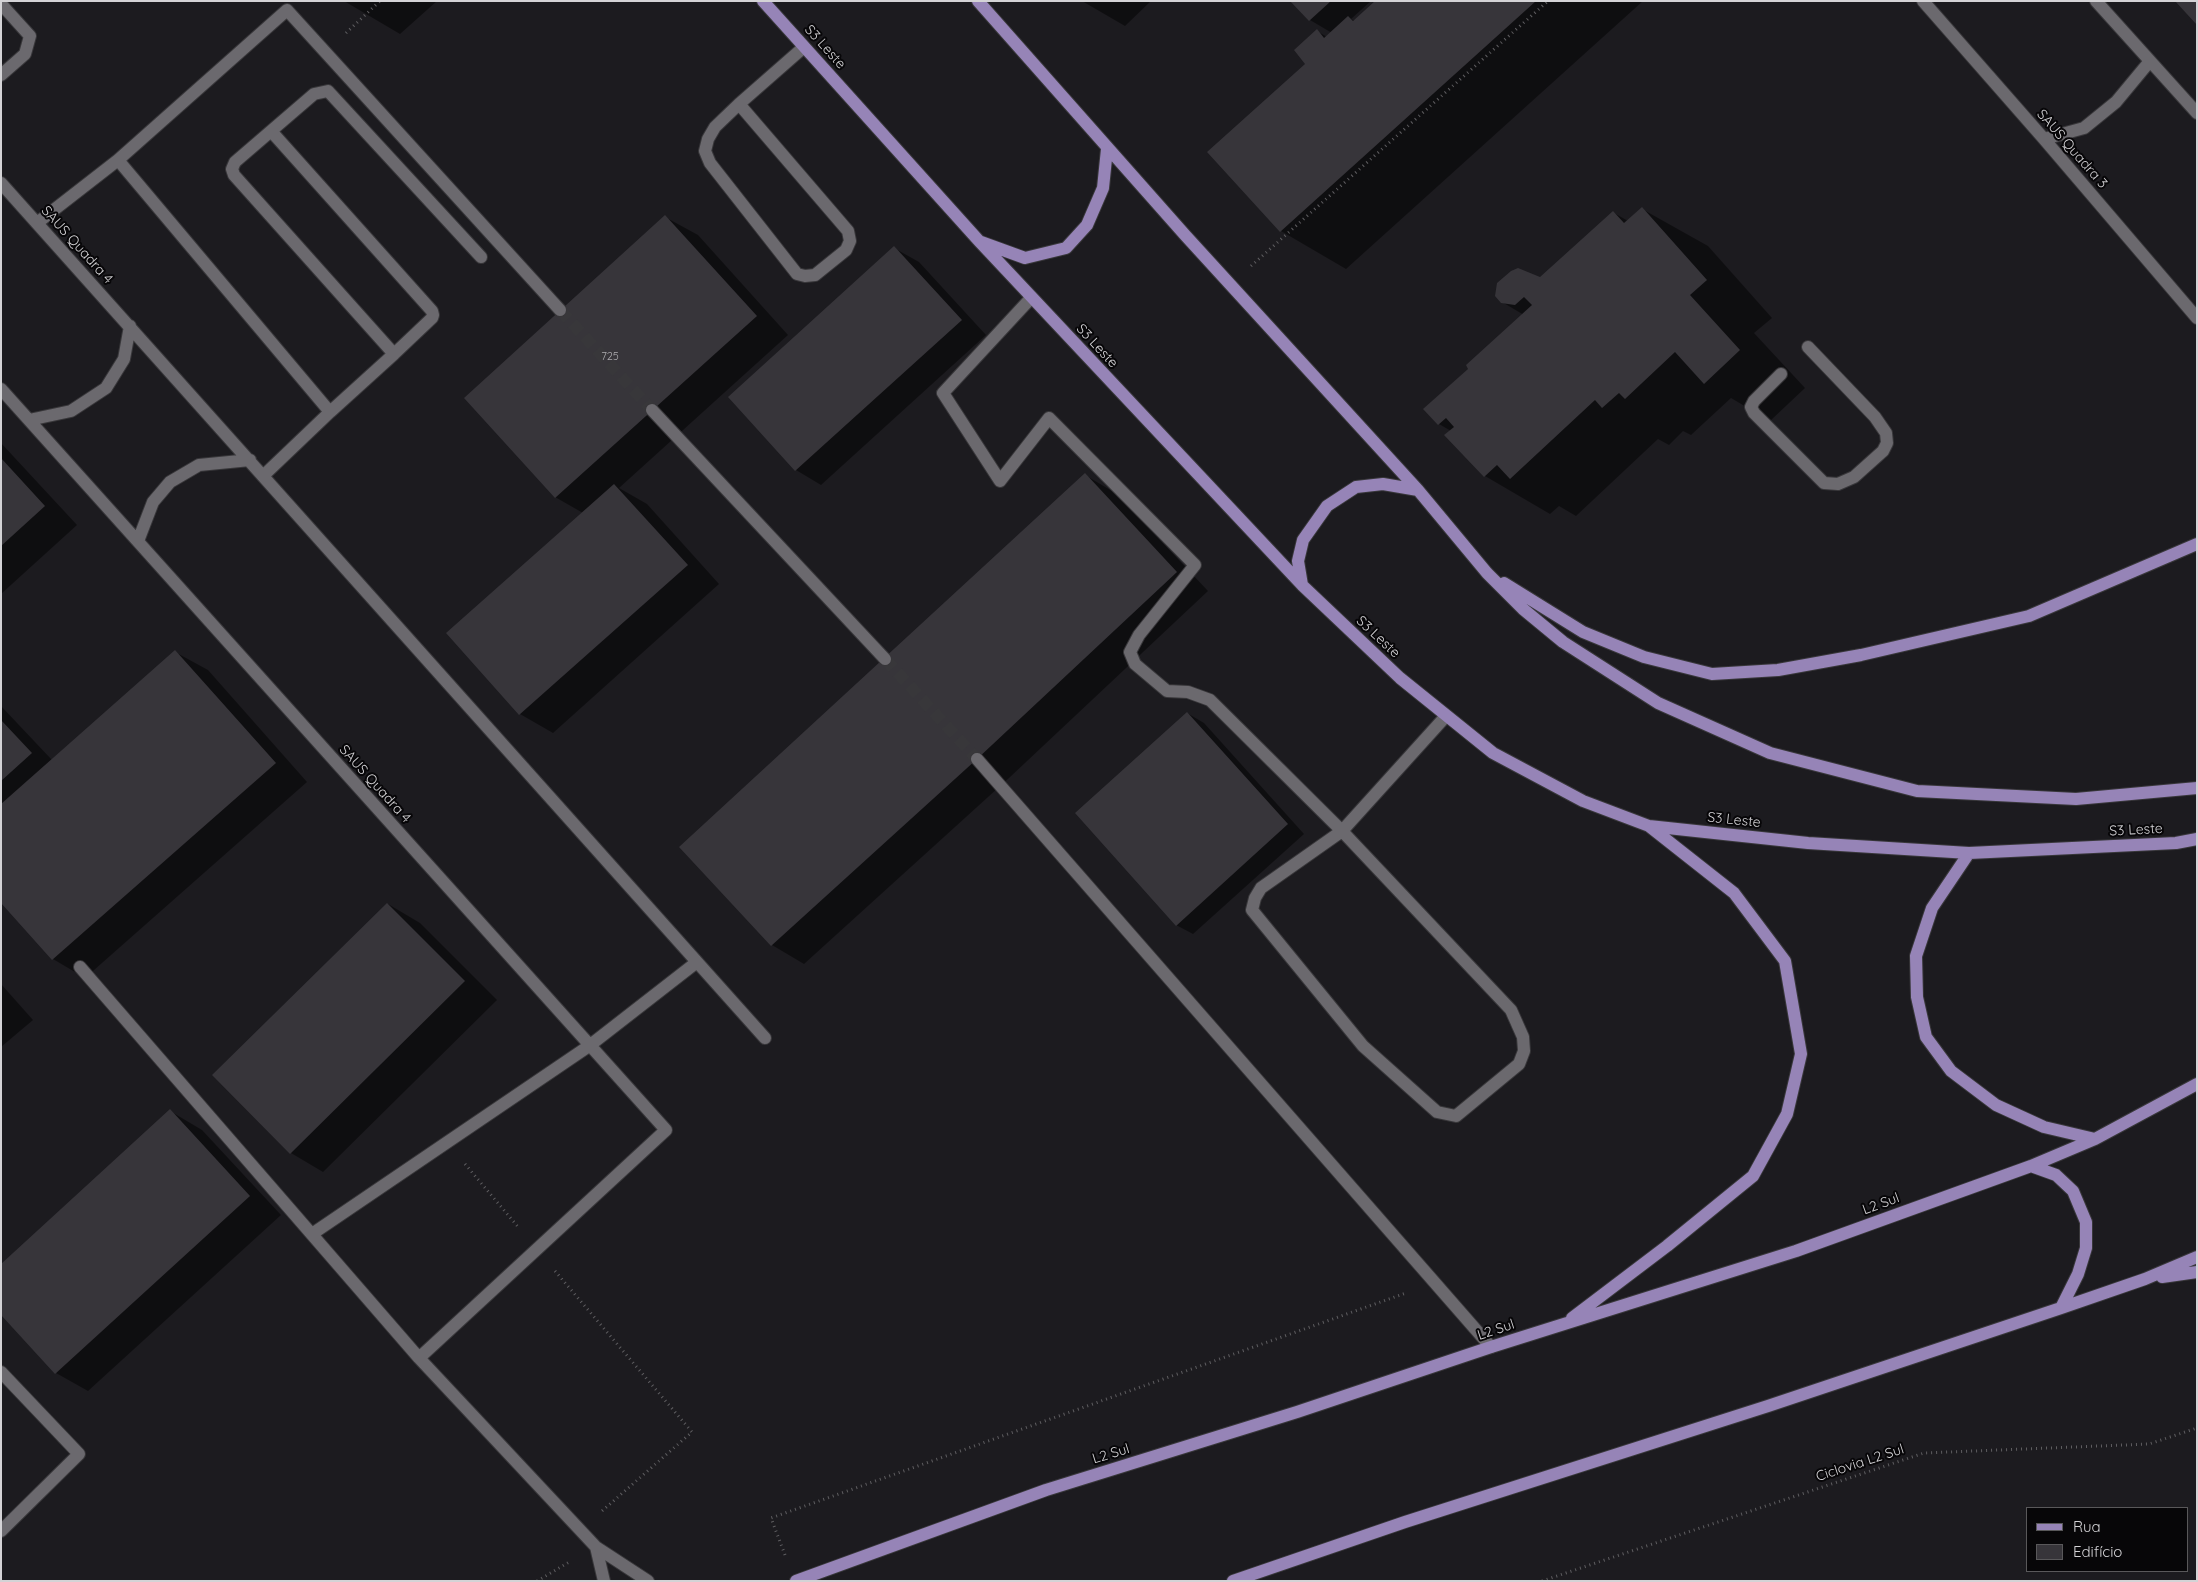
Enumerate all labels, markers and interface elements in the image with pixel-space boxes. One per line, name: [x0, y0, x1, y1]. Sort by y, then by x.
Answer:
street label: S3 Leste: [801, 21, 849, 73]
street label: SAUS Quadra 3: [2033, 106, 2111, 192]
street label: SAUS Quadra 4: [38, 203, 116, 287]
street label: S3 Leste: [1073, 321, 1121, 371]
house number: 725: [601, 350, 619, 364]
street label: S3 Leste: [1353, 613, 1403, 661]
street label: SAUS Quadra 4: [336, 742, 414, 826]
street label: S3 Leste: [1707, 809, 1761, 831]
street label: S3 Leste: [2109, 820, 2163, 840]
street label: L2 Sul: [1860, 1190, 1902, 1218]
street label: L2 Sul: [1475, 1316, 1517, 1344]
street label: L2 Sul: [1090, 1440, 1132, 1468]
street label: Ciclovia L2 Sul: [1814, 1441, 1906, 1485]
legend: [2026, 1507, 2188, 1572]
text: Rua: [2073, 1517, 2101, 1536]
text: Edifício: [2073, 1542, 2122, 1561]

